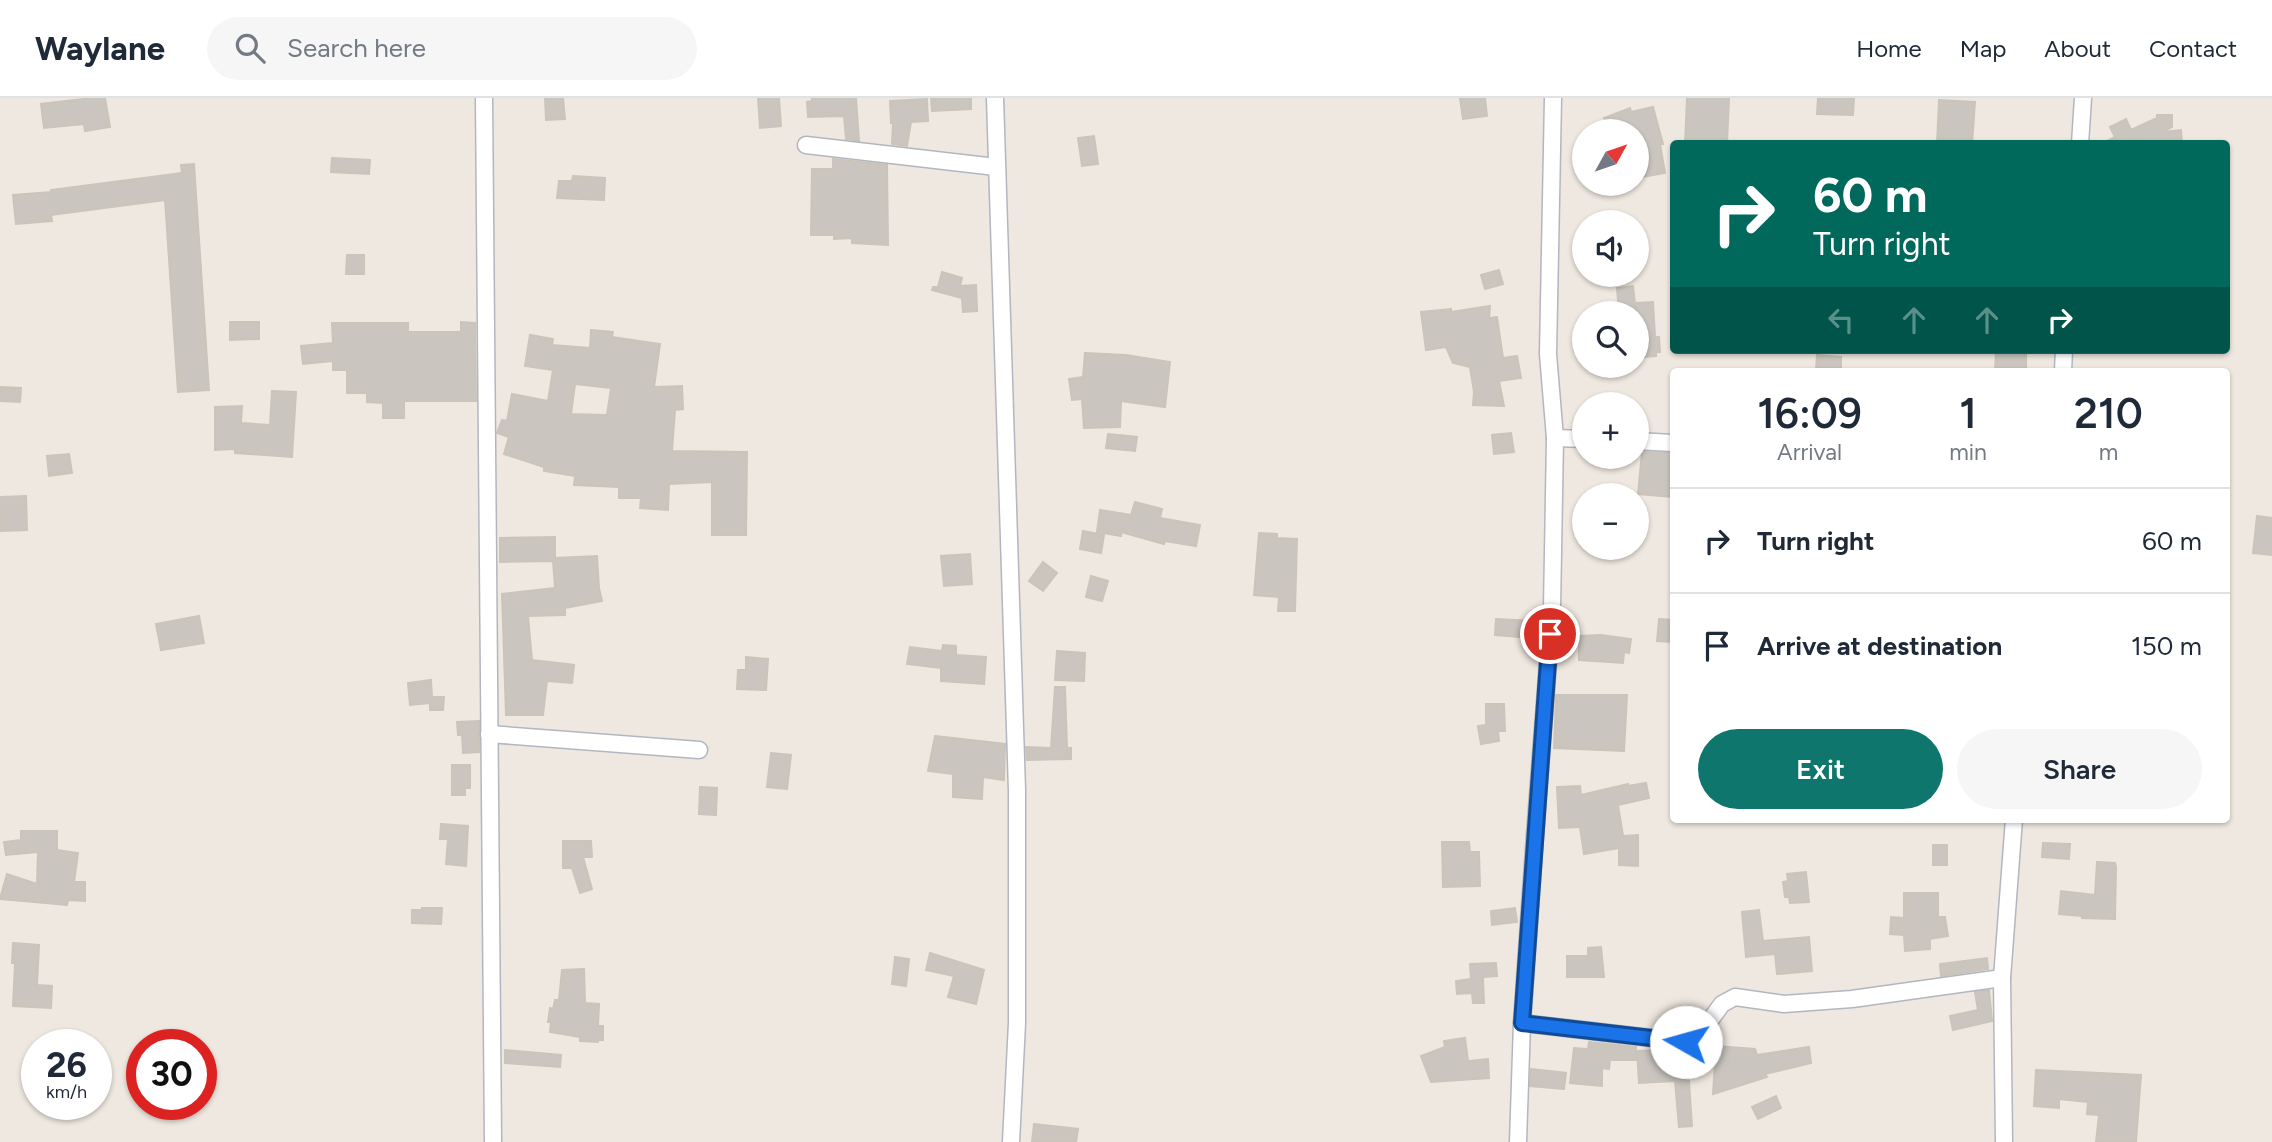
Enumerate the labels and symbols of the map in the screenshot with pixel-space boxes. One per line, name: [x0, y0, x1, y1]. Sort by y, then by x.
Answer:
north arrow: [1572, 119, 1648, 196]
pin: [1520, 604, 1580, 664]
position arrow: [1649, 1005, 1723, 1079]
speed limit sign: 30: [126, 1029, 217, 1120]

